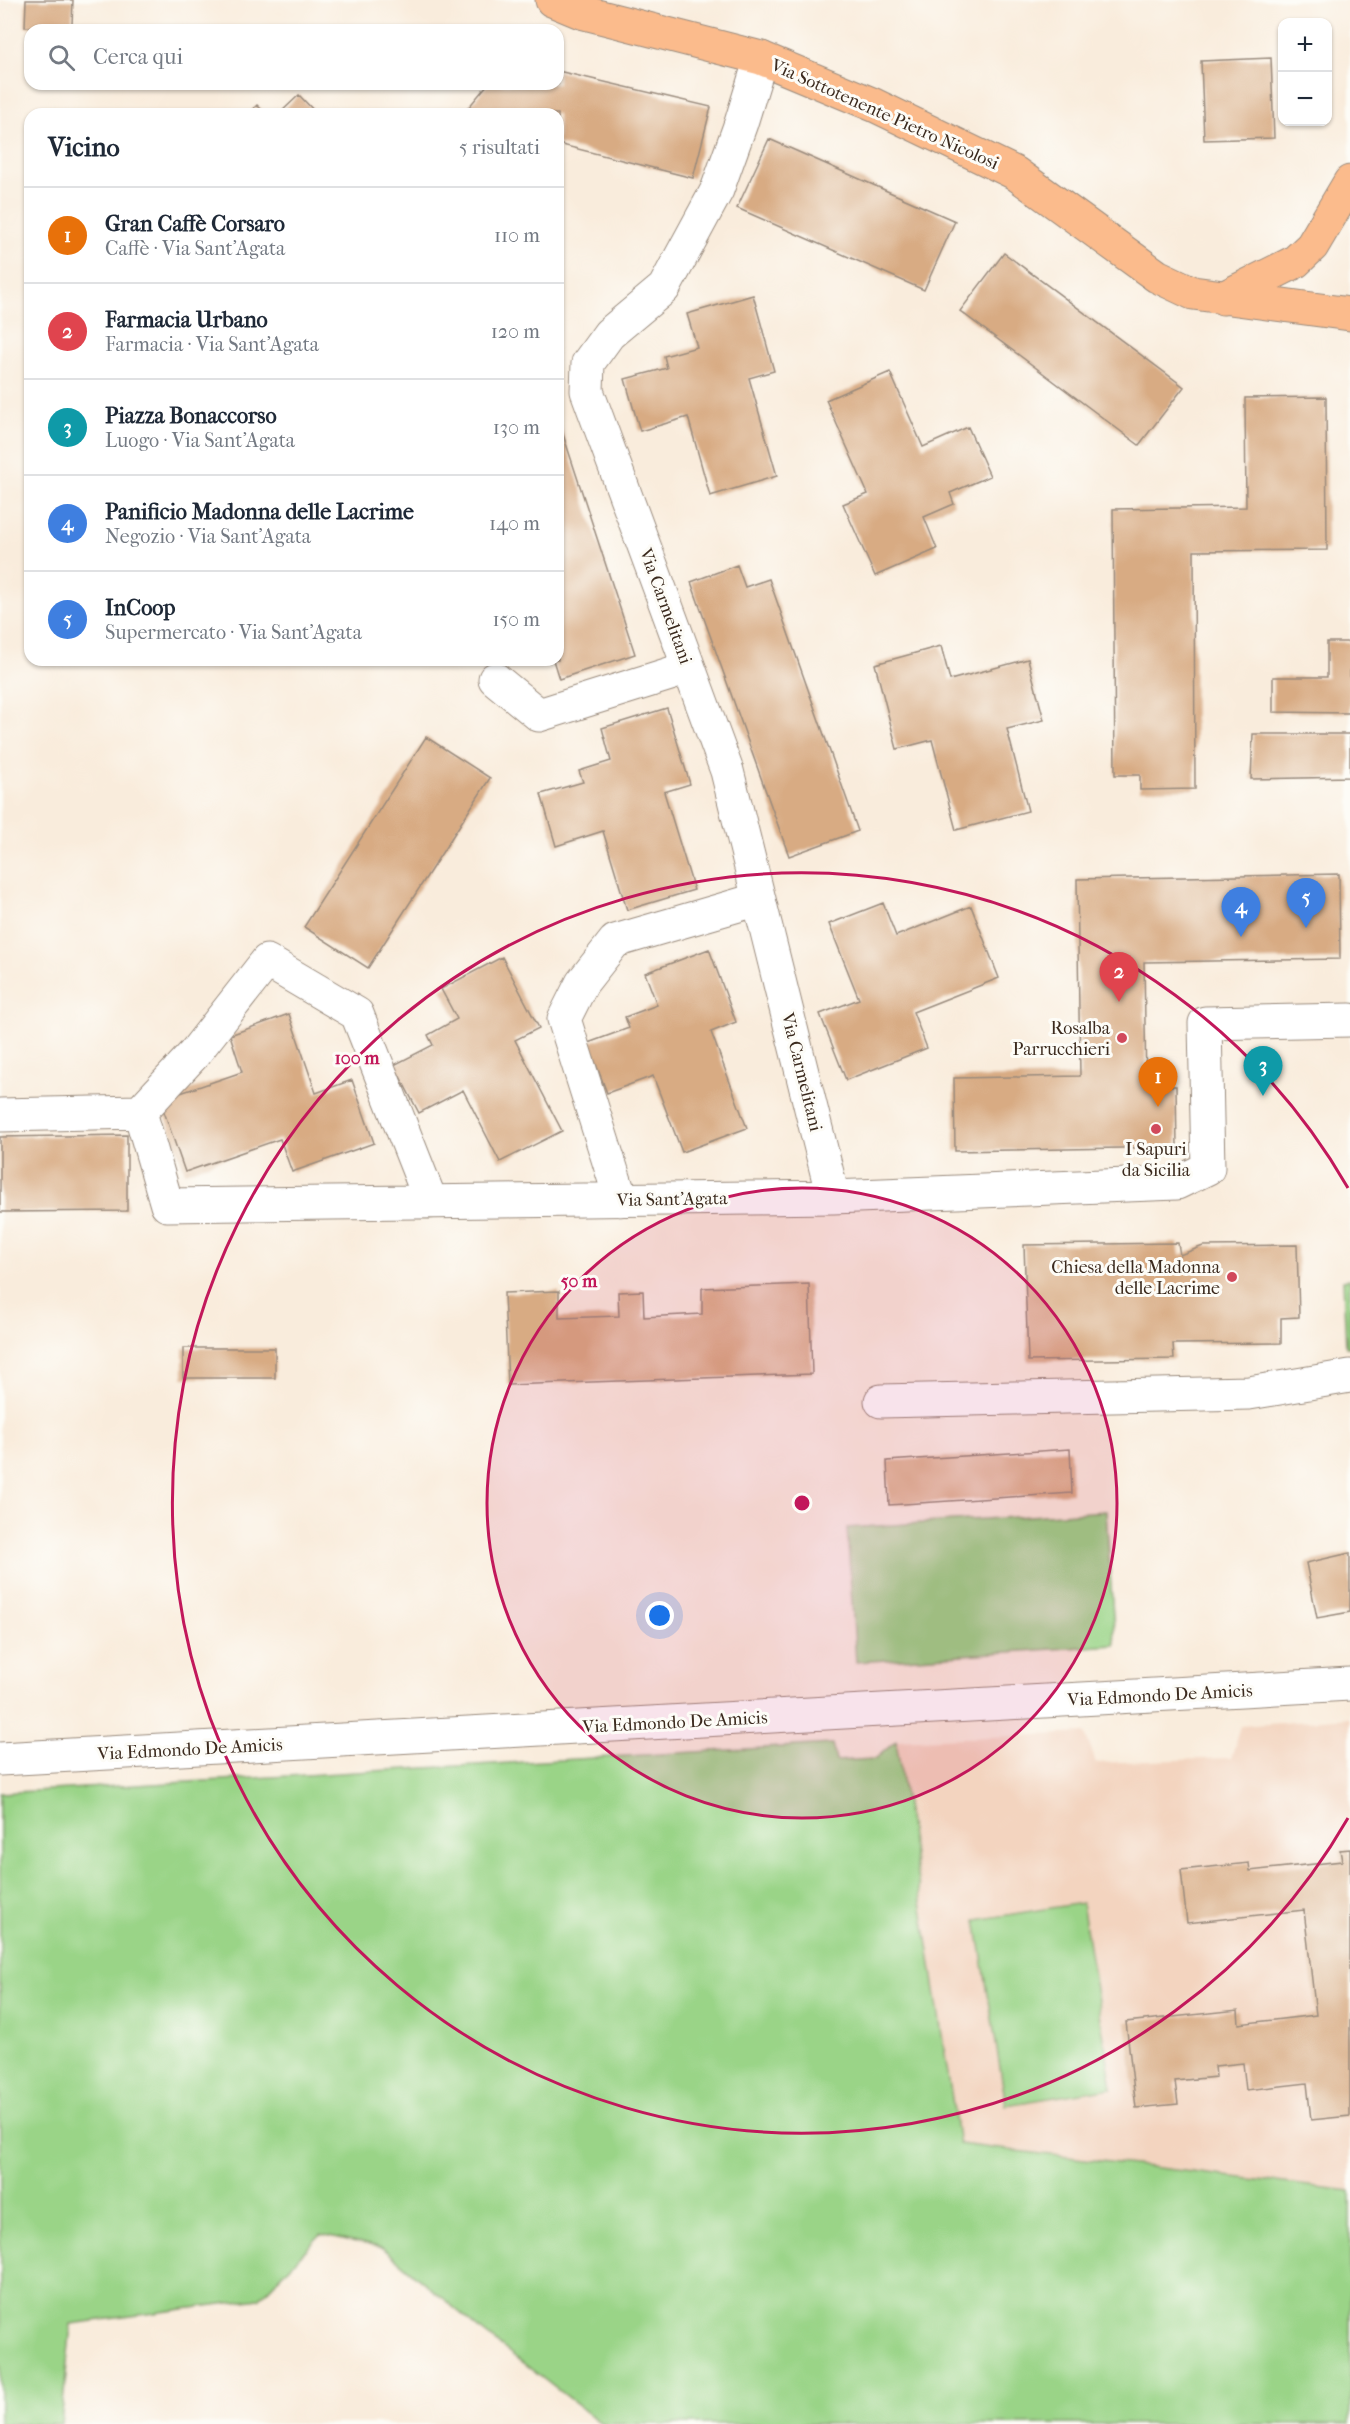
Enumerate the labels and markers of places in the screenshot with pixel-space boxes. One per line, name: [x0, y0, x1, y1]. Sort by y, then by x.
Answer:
pin: 5: [1286, 878, 1326, 928]
pin: 4: [1222, 888, 1260, 937]
pin: 2: [1100, 952, 1138, 1002]
place label: Rosalba Parrucchieri: [1013, 1018, 1111, 1060]
marker: Rosalba Parrucchieri: [1115, 1031, 1129, 1045]
pin: 3: [1244, 1046, 1282, 1096]
pin: 1: [1138, 1058, 1178, 1107]
marker: I Sapuri da Sicilia: [1149, 1122, 1163, 1136]
place label: I Sapuri da Sicilia: [1122, 1139, 1191, 1181]
place label: Chiesa della Madonna delle Lacrime: [1051, 1257, 1221, 1299]
marker: Chiesa della Madonna delle Lacrime: [1225, 1270, 1239, 1284]
centre of rings: [792, 1493, 812, 1513]

